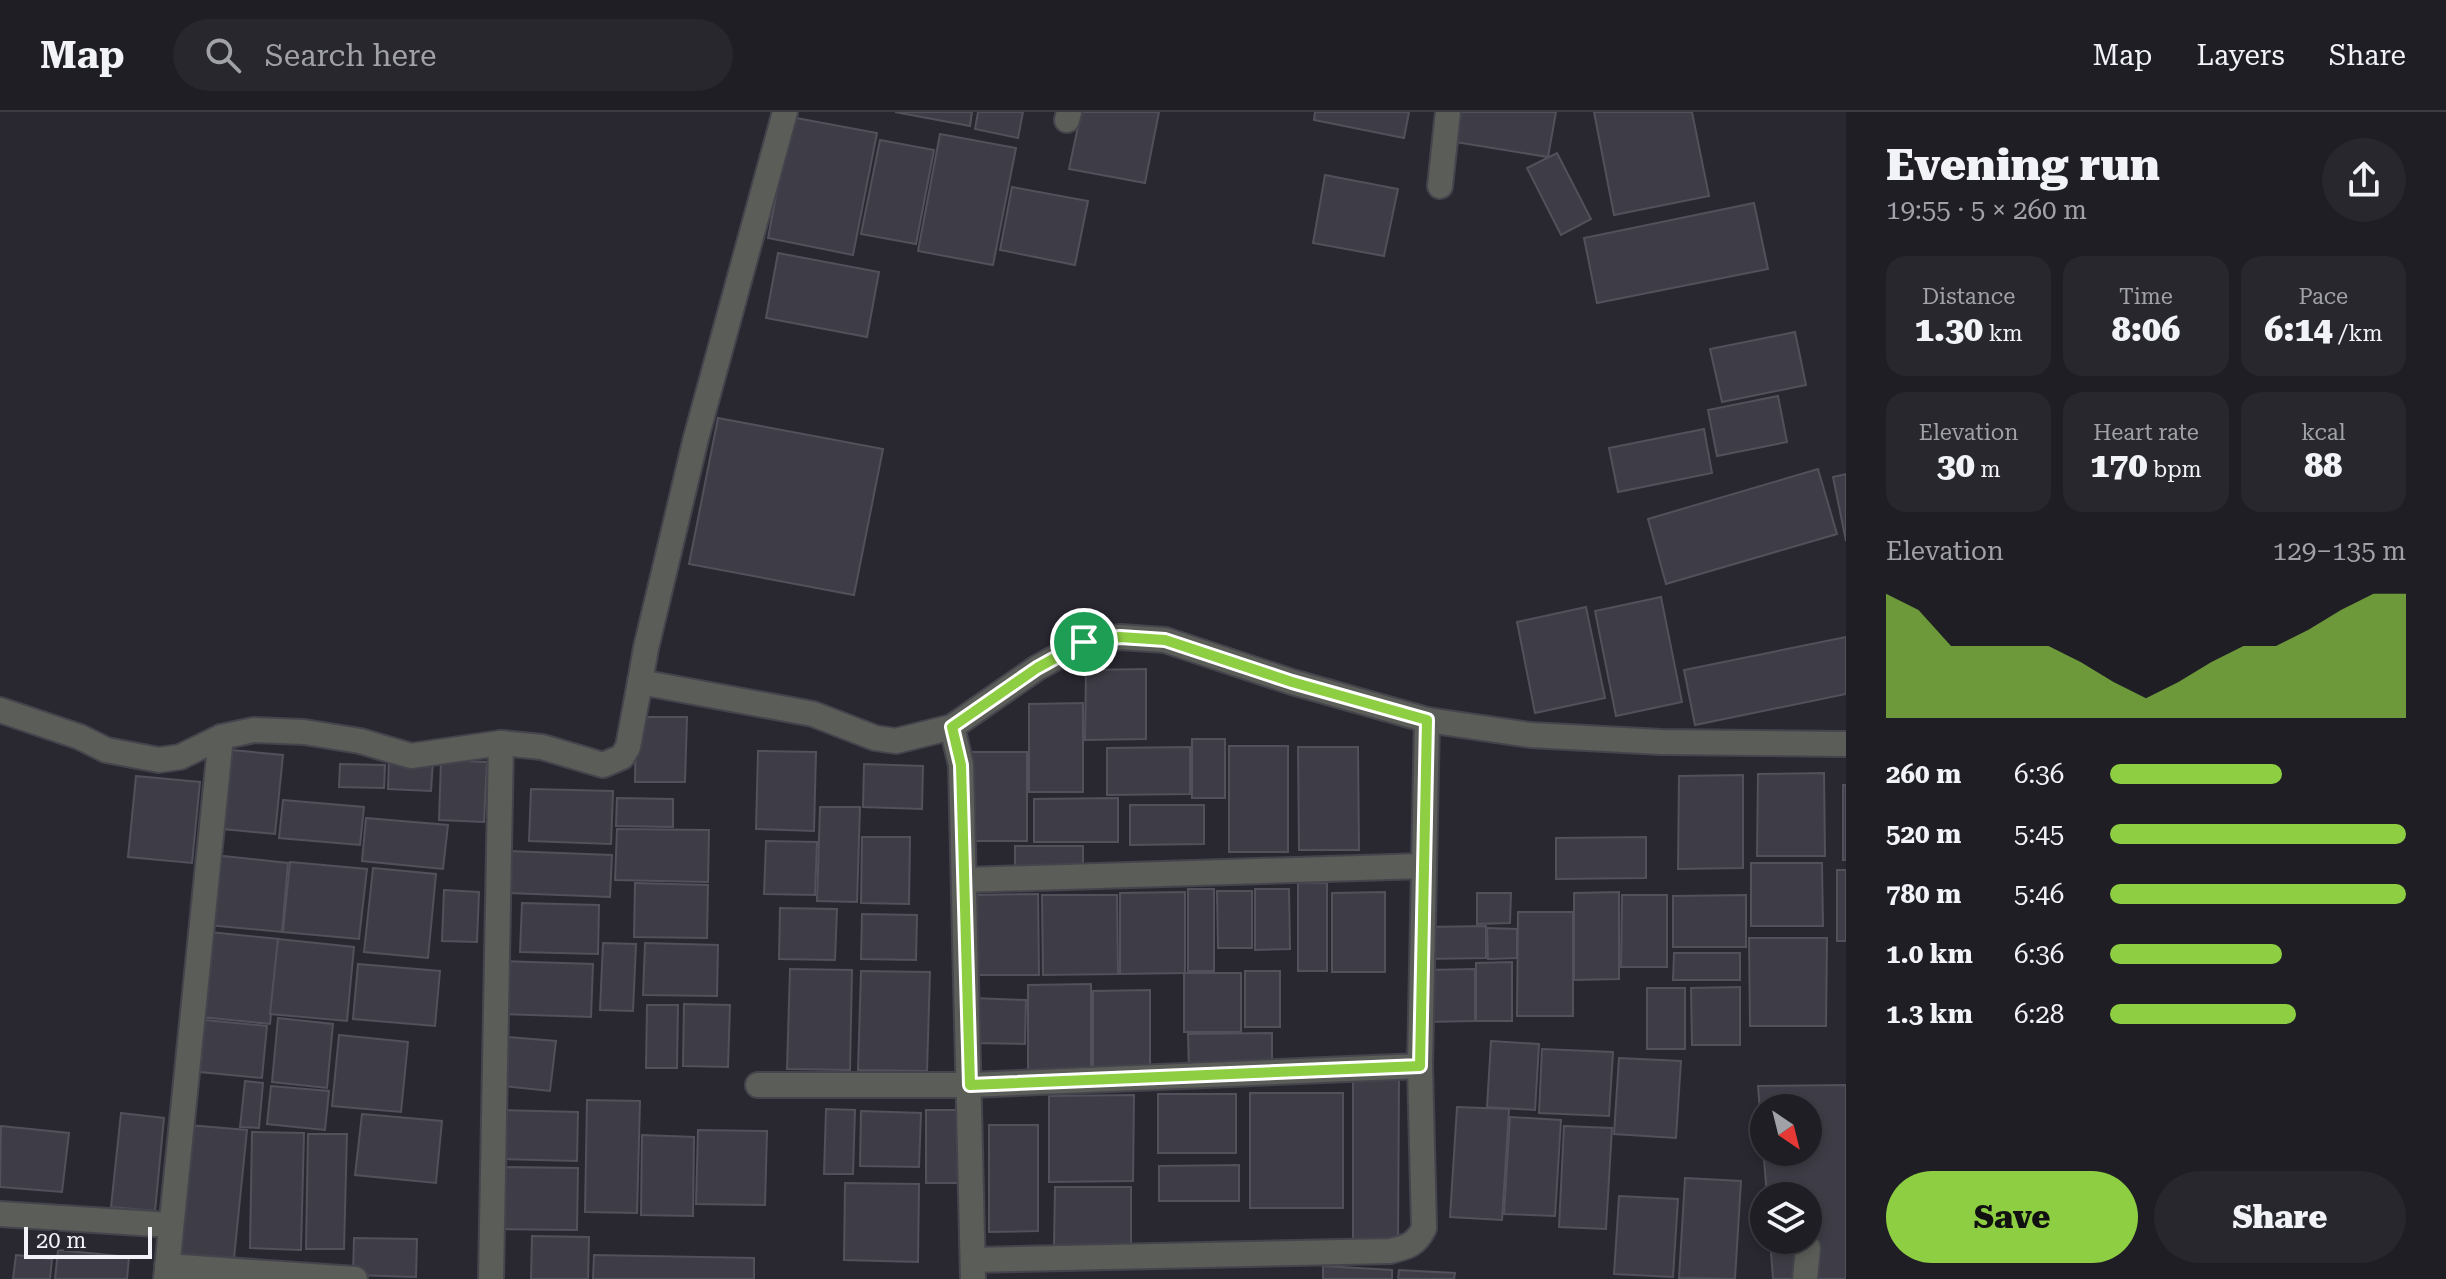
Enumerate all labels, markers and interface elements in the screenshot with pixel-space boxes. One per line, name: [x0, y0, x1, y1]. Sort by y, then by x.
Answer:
search box: [173, 19, 733, 91]
text: Map: [40, 33, 125, 77]
icon: search: [201, 33, 245, 77]
text: Search here: [265, 38, 437, 73]
text: Map: [2093, 39, 2152, 72]
text: Layers: [2196, 39, 2285, 72]
text: Share: [2329, 39, 2406, 72]
button: share: [2322, 138, 2406, 222]
text: Evening run: [1886, 139, 2160, 191]
text: 19:55 · 5 × 260 m: [1886, 195, 2087, 225]
text: Distance: [1922, 284, 2015, 309]
text: Time: [2119, 284, 2173, 309]
text: Pace: [2299, 284, 2348, 309]
text: 1.30: [1915, 309, 1983, 349]
text: 8:06: [2112, 309, 2180, 349]
text: 6:14: [2264, 309, 2333, 349]
text: km: [1983, 321, 2023, 346]
text: /km: [2333, 321, 2382, 346]
text: Elevation: [1919, 420, 2019, 445]
text: Heart rate: [2093, 420, 2199, 445]
text: kcal: [2301, 420, 2345, 445]
text: 30: [1937, 445, 1975, 485]
text: 170: [2090, 445, 2147, 485]
text: 88: [2304, 445, 2342, 485]
text: m: [1975, 457, 2001, 482]
text: bpm: [2147, 457, 2202, 482]
text: Elevation: [1886, 536, 2004, 566]
text: 129–135 m: [2273, 536, 2406, 566]
pin: [1050, 608, 1118, 676]
icon: arrive: [1062, 620, 1106, 664]
text: 260 m: [1886, 759, 1961, 789]
text: 6:36: [2014, 759, 2064, 789]
text: 520 m: [1886, 819, 1961, 849]
text: 5:45: [2014, 819, 2064, 849]
text: 780 m: [1886, 879, 1961, 909]
text: 5:46: [2014, 879, 2064, 909]
text: 1.0 km: [1886, 939, 1973, 969]
text: 6:36: [2014, 939, 2064, 969]
text: 1.3 km: [1886, 999, 1973, 1029]
text: 6:28: [2014, 999, 2064, 1029]
north arrow: [1750, 1094, 1822, 1166]
map controls: [1750, 1094, 1822, 1254]
button: Save: [1886, 1171, 2138, 1263]
button: Share: [2154, 1171, 2406, 1263]
button: layers: [1750, 1182, 1822, 1254]
scale bar: [24, 1223, 152, 1259]
text: 20 m: [36, 1228, 86, 1253]

